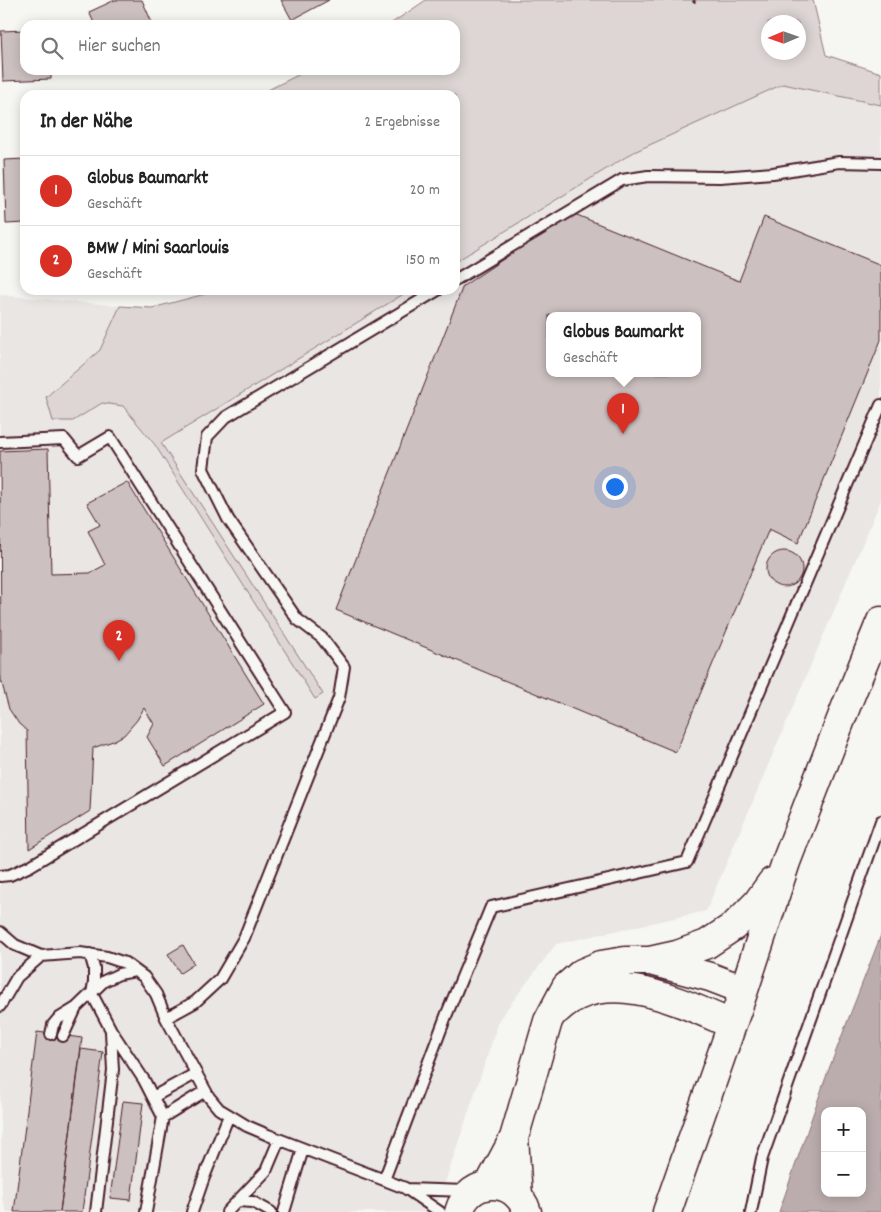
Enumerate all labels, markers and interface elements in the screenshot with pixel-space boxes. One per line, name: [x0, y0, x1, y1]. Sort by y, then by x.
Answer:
north arrow: [761, 15, 806, 60]
search box: [20, 20, 460, 75]
icon: search: [38, 34, 66, 62]
text: Hier suchen: [78, 34, 161, 61]
text: In der Nähe: [40, 108, 132, 138]
text: 2 Ergebnisse: [364, 111, 440, 134]
text: Globus Baumarkt: [87, 166, 208, 193]
text: 1: [54, 179, 58, 202]
text: 20 m: [410, 179, 440, 202]
text: Geschäft: [87, 193, 142, 216]
text: BMW / Mini Saarlouis: [87, 236, 229, 263]
text: 2: [53, 249, 60, 272]
text: 150 m: [406, 249, 440, 272]
text: Geschäft: [87, 263, 142, 286]
popup: [546, 312, 701, 377]
text: Globus Baumarkt: [563, 320, 684, 347]
text: Geschäft: [563, 347, 618, 370]
pin: 1: [607, 393, 639, 434]
your location: [602, 474, 628, 500]
pin: 2: [103, 620, 135, 661]
map controls: [821, 1107, 866, 1197]
button: +: [821, 1107, 866, 1152]
button: −: [821, 1152, 866, 1197]

